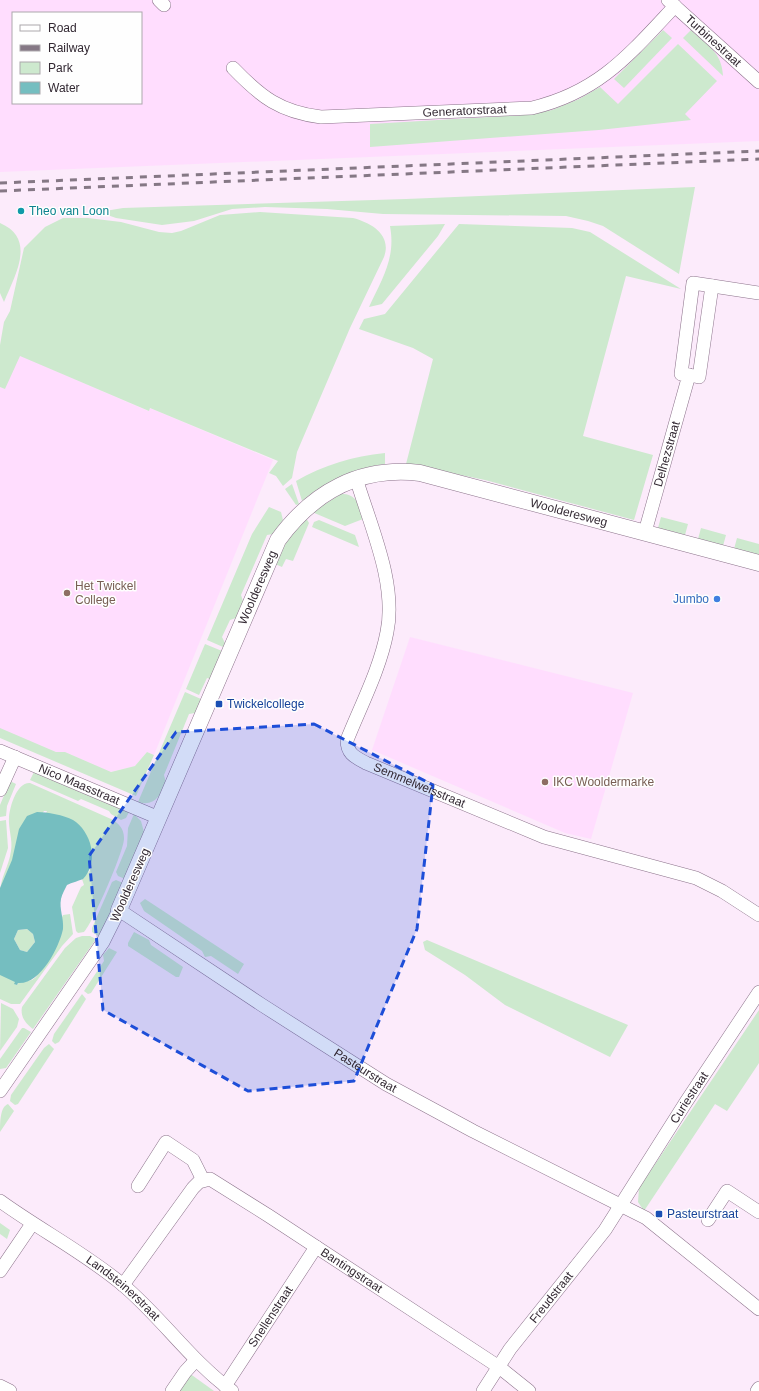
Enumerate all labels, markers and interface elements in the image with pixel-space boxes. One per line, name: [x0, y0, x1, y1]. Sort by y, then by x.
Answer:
legend: [12, 12, 142, 104]
street label: Turbinestraat: [682, 12, 745, 70]
text: Road: [48, 21, 77, 35]
text: Railway: [48, 41, 90, 55]
text: Park: [48, 61, 74, 75]
text: Water: [48, 81, 80, 95]
street label: Generatorstraat: [422, 102, 508, 120]
place label: Theo van Loon: [29, 204, 109, 218]
marker: Theo van Loon: [16, 206, 26, 216]
street label: Delhezstraat: [651, 419, 683, 488]
street label: Woolderesweg: [529, 496, 609, 529]
street label: Woolderesweg: [236, 548, 280, 627]
place label: Het Twickel College: [75, 579, 136, 607]
marker: Het Twickel College: [62, 588, 72, 598]
place label: Jumbo: [673, 592, 709, 606]
marker: Jumbo: [712, 594, 722, 604]
place label: Twickelcollege: [227, 697, 305, 711]
marker: Twickelcollege: [214, 699, 224, 709]
street label: Semmelweisstraat: [371, 760, 468, 811]
street label: Nico Maasstraat: [37, 761, 123, 808]
place label: IKC Wooldermarke: [553, 775, 654, 789]
marker: IKC Wooldermarke: [540, 777, 550, 787]
street label: Woolderesweg: [108, 846, 152, 924]
street label: Pasteurstraat: [331, 1046, 400, 1096]
street label: Curiestraat: [667, 1069, 711, 1126]
place label: Pasteurstraat: [667, 1207, 739, 1221]
marker: Pasteurstraat: [654, 1209, 664, 1219]
street label: Bantingstraat: [318, 1245, 386, 1296]
street label: Landsteinerstraat: [83, 1253, 163, 1324]
street label: Freudstraat: [527, 1268, 576, 1326]
street label: Snellenstraat: [245, 1283, 296, 1350]

